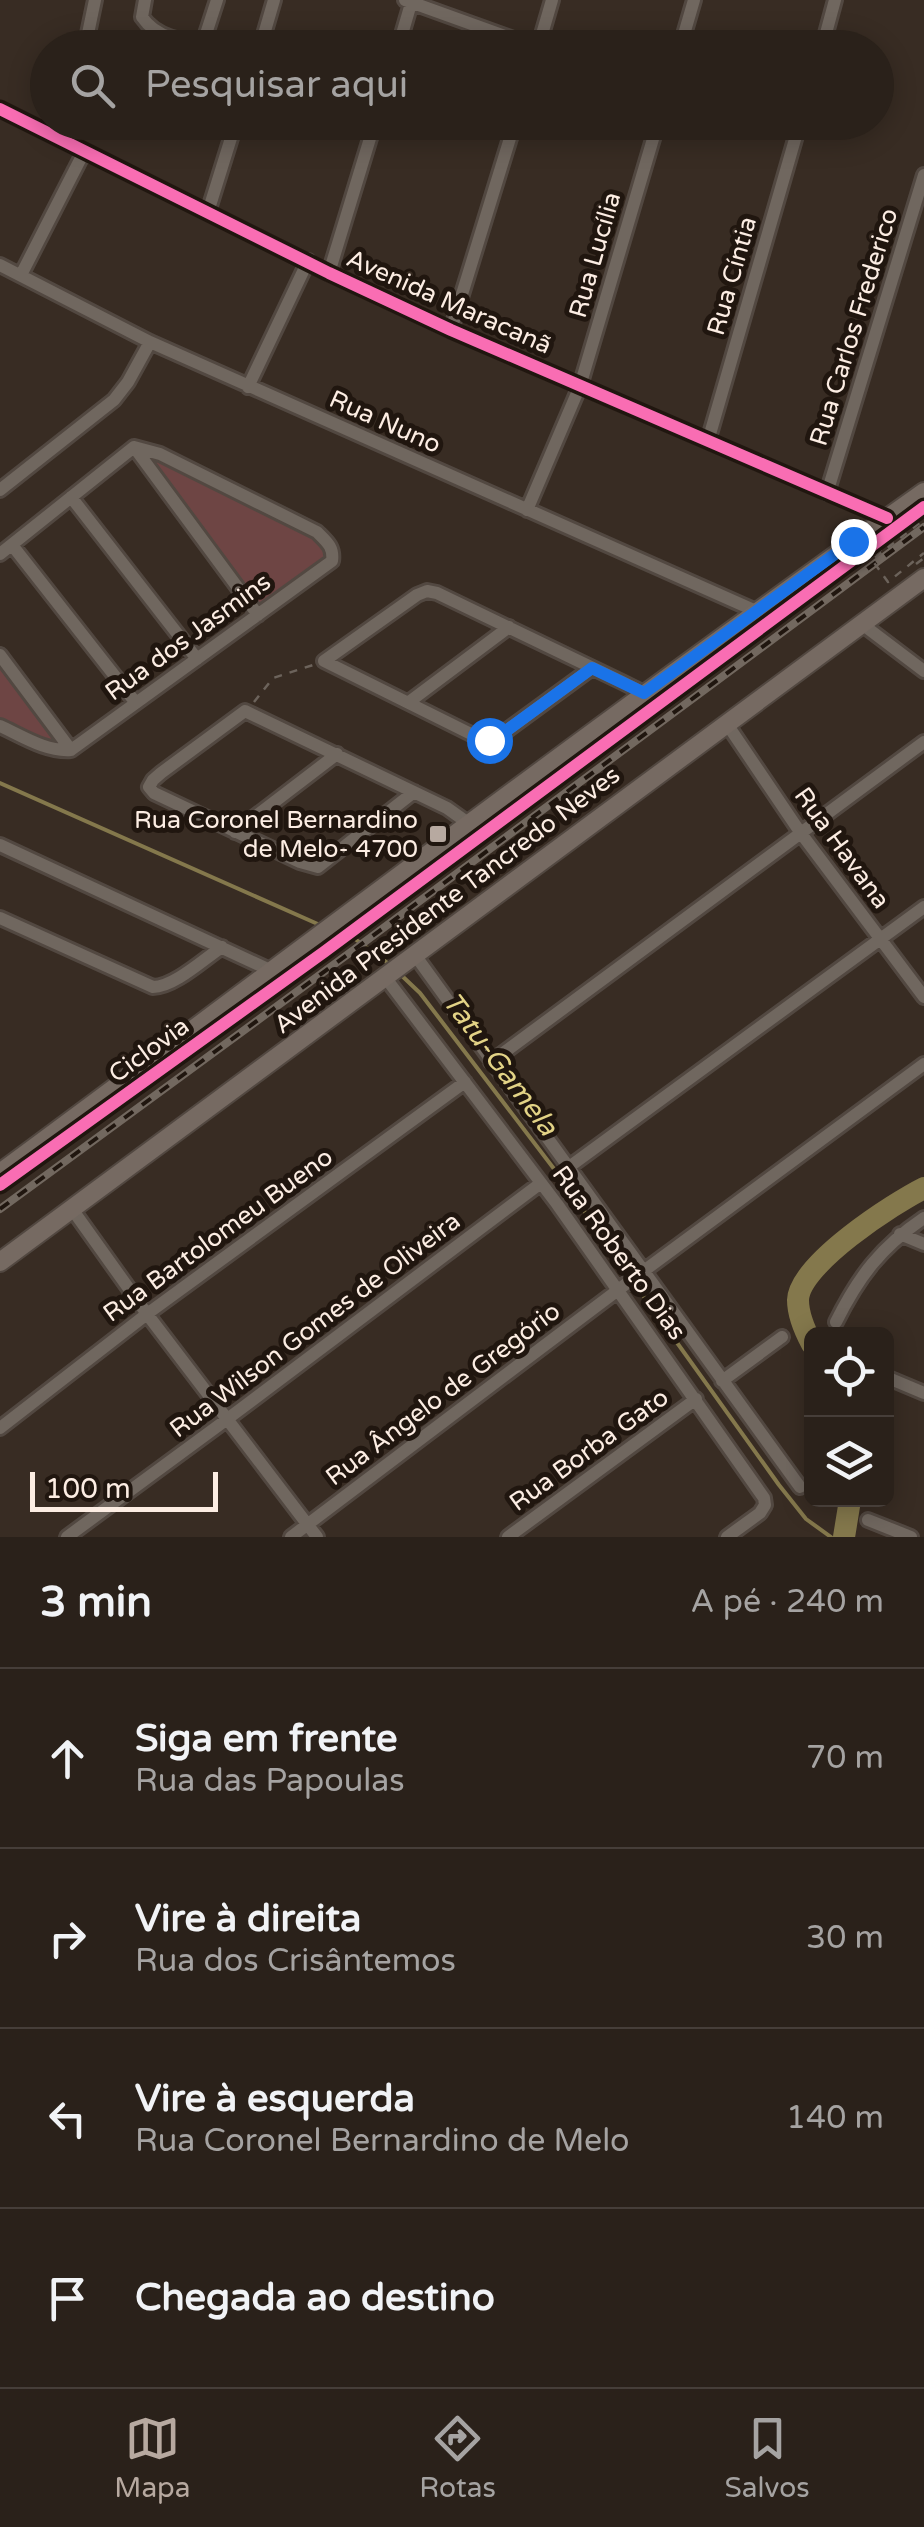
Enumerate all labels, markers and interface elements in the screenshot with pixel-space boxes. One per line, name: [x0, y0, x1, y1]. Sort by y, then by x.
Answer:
search box: [30, 30, 894, 140]
icon: search: [65, 58, 120, 113]
text: Pesquisar aqui: [145, 62, 408, 108]
street label: Rua Lucília: [563, 189, 627, 321]
street label: Rua Carlos Frederico: [804, 205, 904, 449]
street label: Rua Cíntia: [701, 213, 763, 339]
street label: Avenida Maracanã: [342, 243, 556, 361]
street label: Rua Nuno: [325, 384, 445, 460]
route end: [831, 519, 877, 565]
street label: Rua dos Jasmins: [99, 567, 277, 707]
route start: [467, 718, 513, 764]
street label: Avenida Presidente Tancredo Neves: [268, 760, 626, 1040]
street label: Rua Havana: [788, 781, 896, 915]
place label: Rua Coronel Bernardino de Melo- 4700: [134, 805, 418, 864]
marker: Rua Coronel Bernardino de Melo- 4700: [427, 823, 449, 845]
water label: Tatu-Gamela: [435, 986, 566, 1143]
street label: Ciclovia: [103, 1011, 195, 1089]
street label: Rua Bartolomeu Bueno: [97, 1142, 339, 1328]
street label: Rua Roberto Dias: [546, 1160, 692, 1346]
street label: Rua Wilson Gomes de Oliveira: [164, 1206, 466, 1444]
street label: Rua Ângelo de Gregório: [320, 1296, 566, 1492]
map controls: [804, 1327, 894, 1507]
button: locate: [804, 1327, 894, 1417]
street label: Rua Borba Gato: [504, 1382, 674, 1518]
button: layers: [804, 1417, 894, 1507]
scale bar: [30, 1467, 218, 1512]
text: 100 m: [45, 1472, 131, 1506]
text: 3 min: [40, 1577, 152, 1628]
text: A pé · 240 m: [691, 1583, 884, 1621]
text: Siga em frente: [135, 1716, 397, 1762]
icon: ahead: [40, 1731, 95, 1786]
text: 70 m: [806, 1739, 884, 1777]
text: Rua das Papoulas: [135, 1762, 405, 1800]
text: Vire à direita: [135, 1896, 361, 1942]
icon: right: [40, 1911, 95, 1966]
text: 30 m: [806, 1919, 884, 1957]
text: Rua dos Crisântemos: [135, 1942, 456, 1980]
text: Vire à esquerda: [135, 2076, 415, 2122]
icon: left: [40, 2091, 95, 2146]
text: 140 m: [786, 2099, 884, 2137]
text: Rua Coronel Bernardino de Melo: [135, 2122, 630, 2160]
icon: arrive: [40, 2271, 95, 2326]
text: Chegada ao destino: [135, 2275, 495, 2321]
tab: Mapa: [114, 2411, 191, 2505]
tab: Rotas: [419, 2411, 496, 2505]
tab: Salvos: [725, 2411, 810, 2505]

